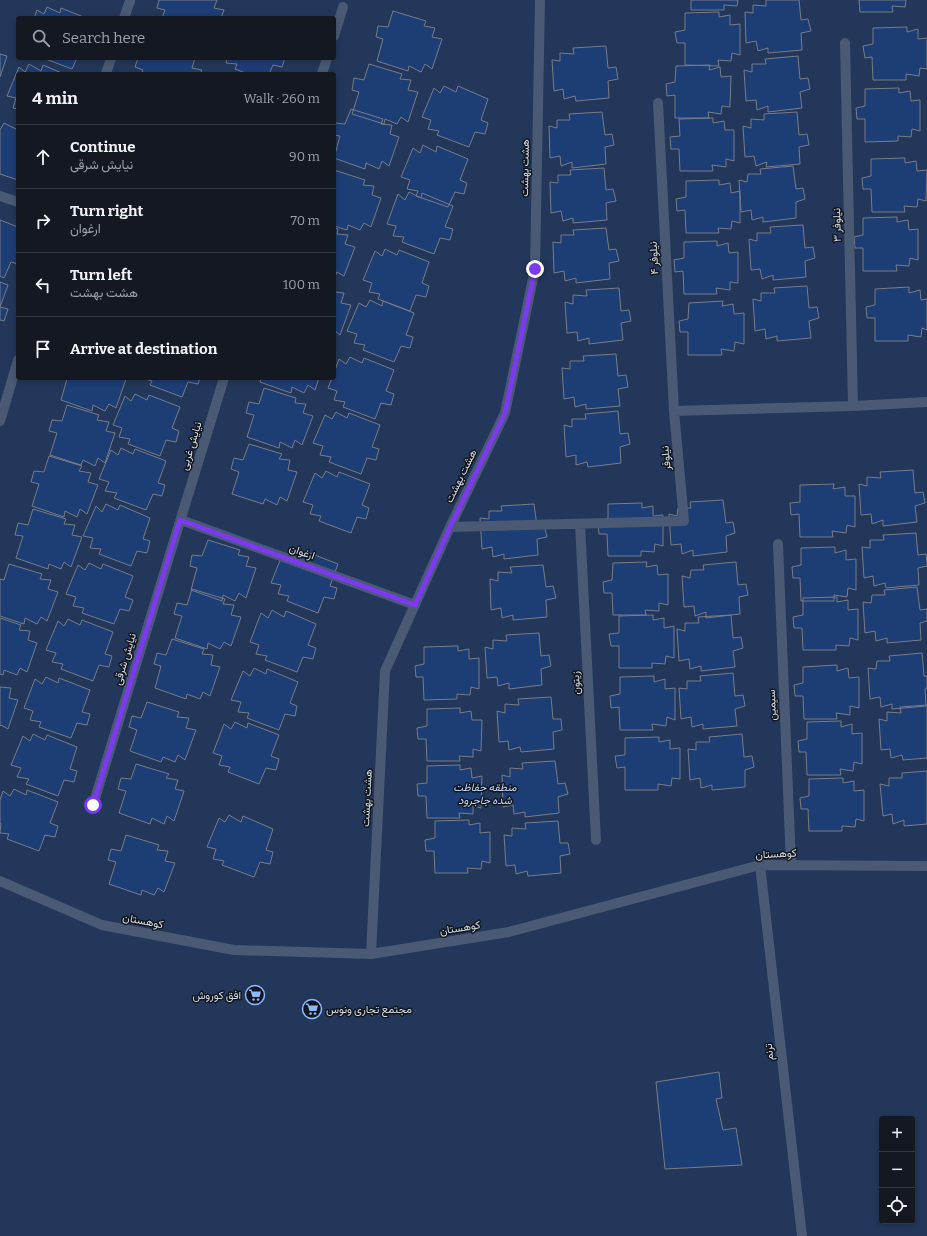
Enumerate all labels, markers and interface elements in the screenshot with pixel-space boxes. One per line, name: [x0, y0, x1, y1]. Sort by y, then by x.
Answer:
search box: [16, 16, 336, 60]
icon: search: [30, 27, 52, 49]
text: Search here: [62, 29, 145, 47]
text: 4 min: [32, 88, 78, 109]
text: Walk · 260 m: [244, 91, 320, 106]
text: Continue: [70, 138, 136, 156]
street label: هشت بهشت: [518, 139, 532, 197]
icon: ahead: [32, 146, 54, 168]
text: 90 m: [289, 149, 320, 164]
text: نیایش شرقی: [70, 157, 133, 172]
text: Turn right: [70, 202, 143, 220]
street label: نیلوفر ۳: [830, 208, 844, 242]
icon: right: [32, 210, 54, 232]
text: 70 m: [290, 213, 320, 228]
text: ارغوان: [70, 221, 101, 236]
street label: نیلوفر ۴: [647, 241, 661, 275]
route end: [526, 260, 544, 278]
text: Turn left: [70, 266, 132, 284]
icon: left: [32, 274, 54, 296]
text: 100 m: [283, 277, 320, 292]
text: هشت بهشت: [70, 285, 138, 300]
icon: arrive: [32, 338, 54, 360]
text: Arrive at destination: [70, 340, 217, 358]
street label: نیایش غربی: [177, 420, 205, 472]
street label: نیلوفر: [658, 445, 674, 472]
street label: هشت بهشت: [443, 447, 480, 505]
street label: ارغوان: [288, 541, 316, 563]
street label: نیایش شرقی: [111, 631, 139, 687]
street label: زیتون: [569, 671, 583, 695]
street label: سیمین: [765, 689, 779, 721]
street label: هشت بهشت: [359, 769, 375, 827]
park label: منطقه حفاظت شده جاجرود: [453, 781, 517, 807]
route start: [84, 796, 102, 814]
street label: کوهستان: [755, 846, 797, 862]
street label: کوهستان: [122, 911, 165, 931]
street label: کوهستان: [439, 918, 481, 938]
supermarket icon: افق کوروش: [244, 984, 266, 1006]
place label: افق کوروش: [192, 989, 241, 1002]
supermarket icon: مجتمع تجاری ونوس: [301, 998, 323, 1020]
place label: مجتمع تجاری ونوس: [326, 1003, 412, 1017]
street label: ترنم: [762, 1042, 777, 1061]
map controls: [879, 1116, 915, 1224]
button: +: [879, 1116, 915, 1152]
button: −: [879, 1152, 915, 1188]
button: locate: [879, 1188, 915, 1224]

